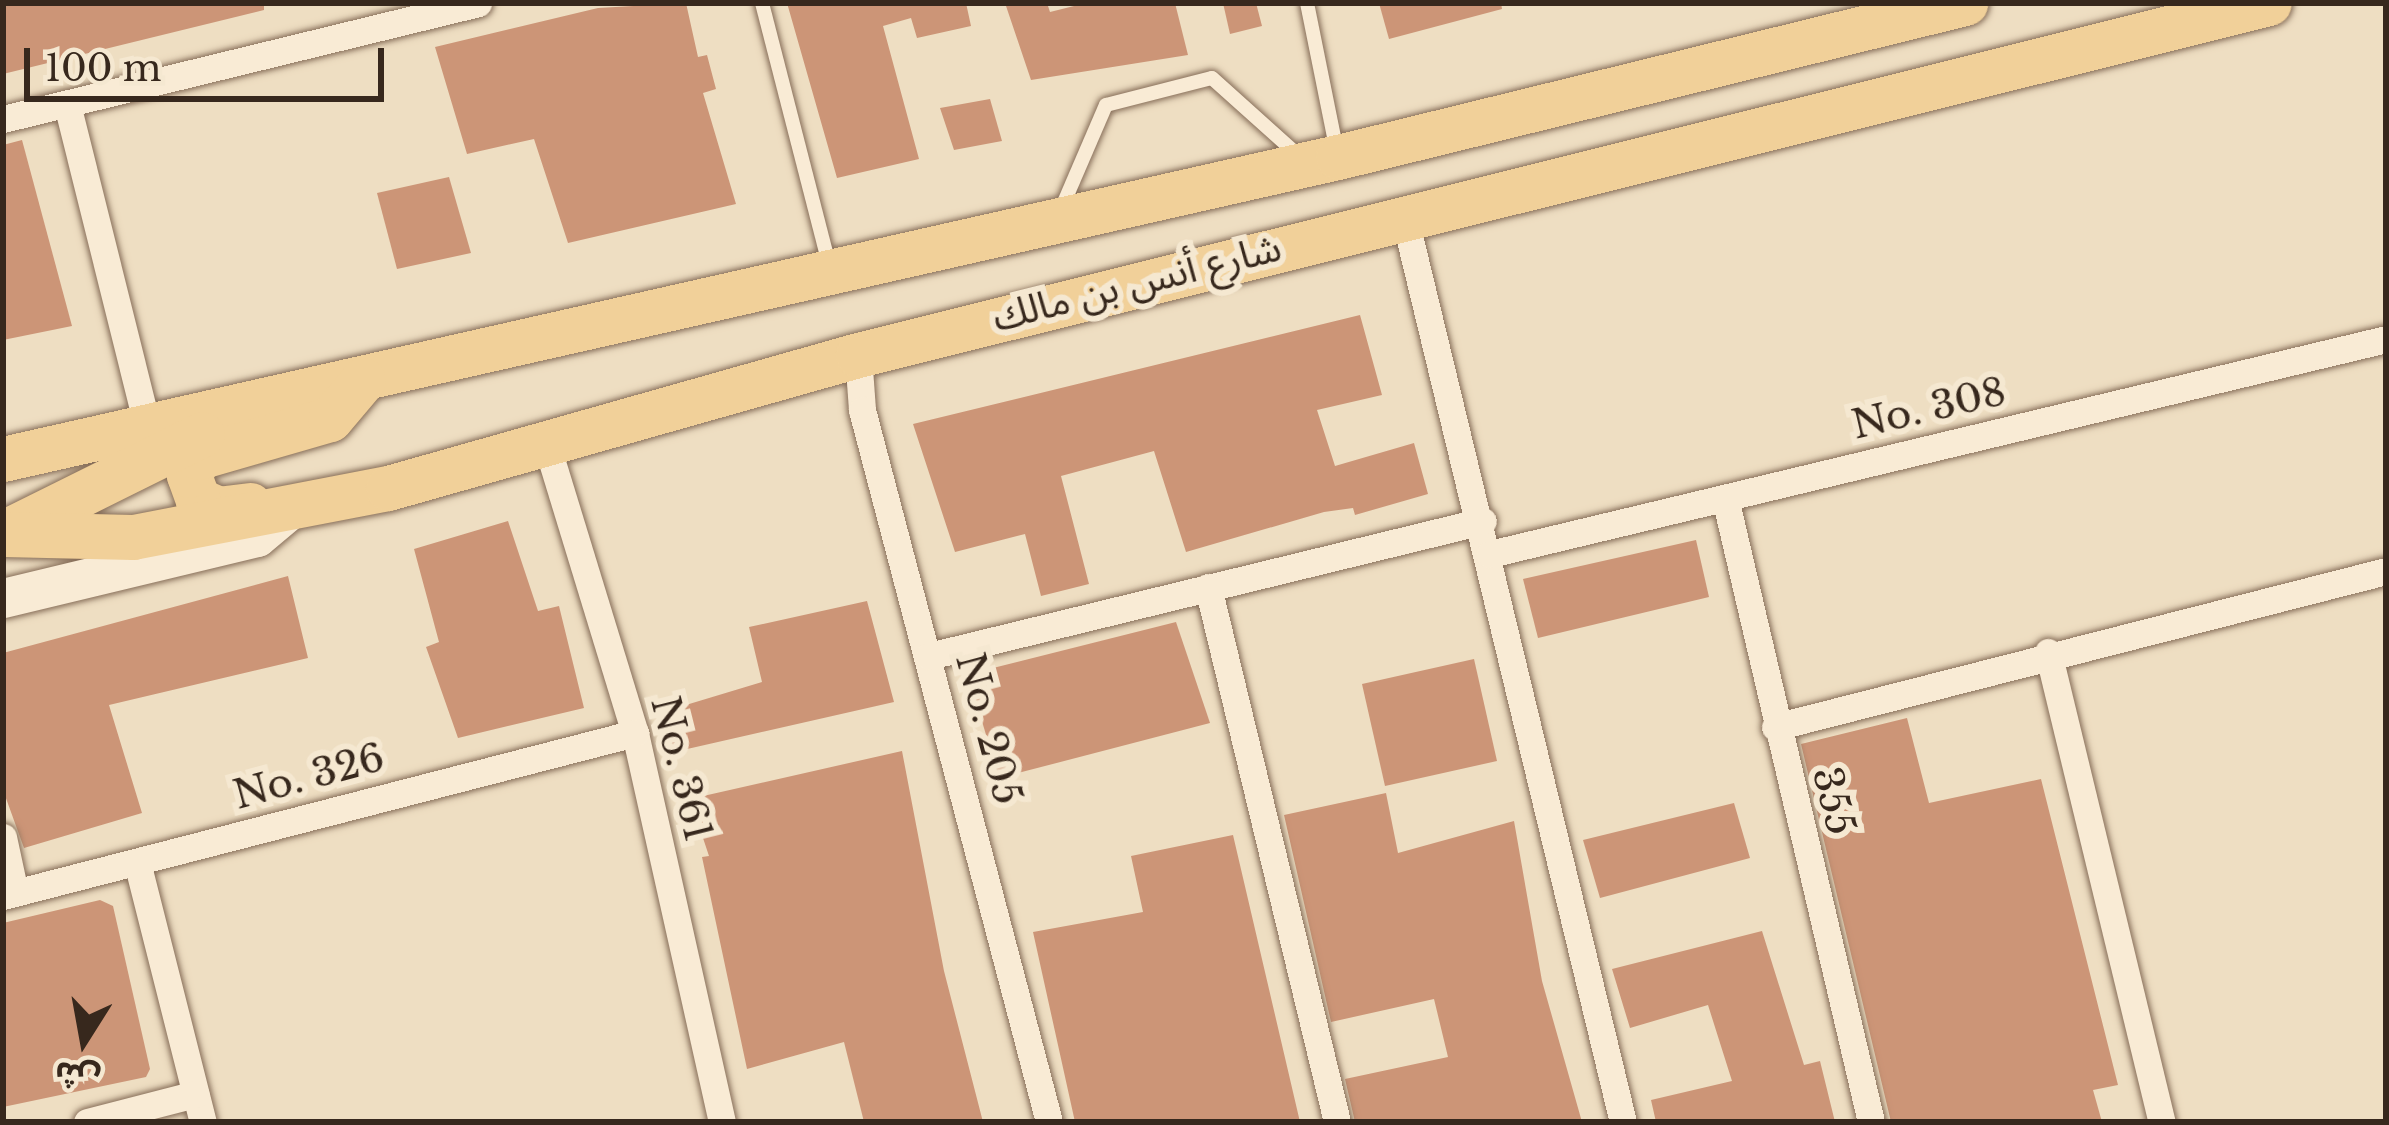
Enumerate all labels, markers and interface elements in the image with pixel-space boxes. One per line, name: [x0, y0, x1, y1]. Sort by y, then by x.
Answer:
scale bar: [30, 24, 390, 98]
text: 100 m: [45, 46, 161, 91]
street label: شارع أنس بن مالك: [988, 225, 1286, 341]
street label: No. 308: [1847, 369, 2011, 449]
street label: No. 205: [945, 648, 1031, 810]
street label: No. 361: [640, 692, 722, 846]
street label: No. 326: [229, 734, 389, 820]
street label: 355: [1802, 762, 1864, 840]
north arrow: [24, 981, 144, 1101]
text: ش: [51, 1052, 103, 1101]

